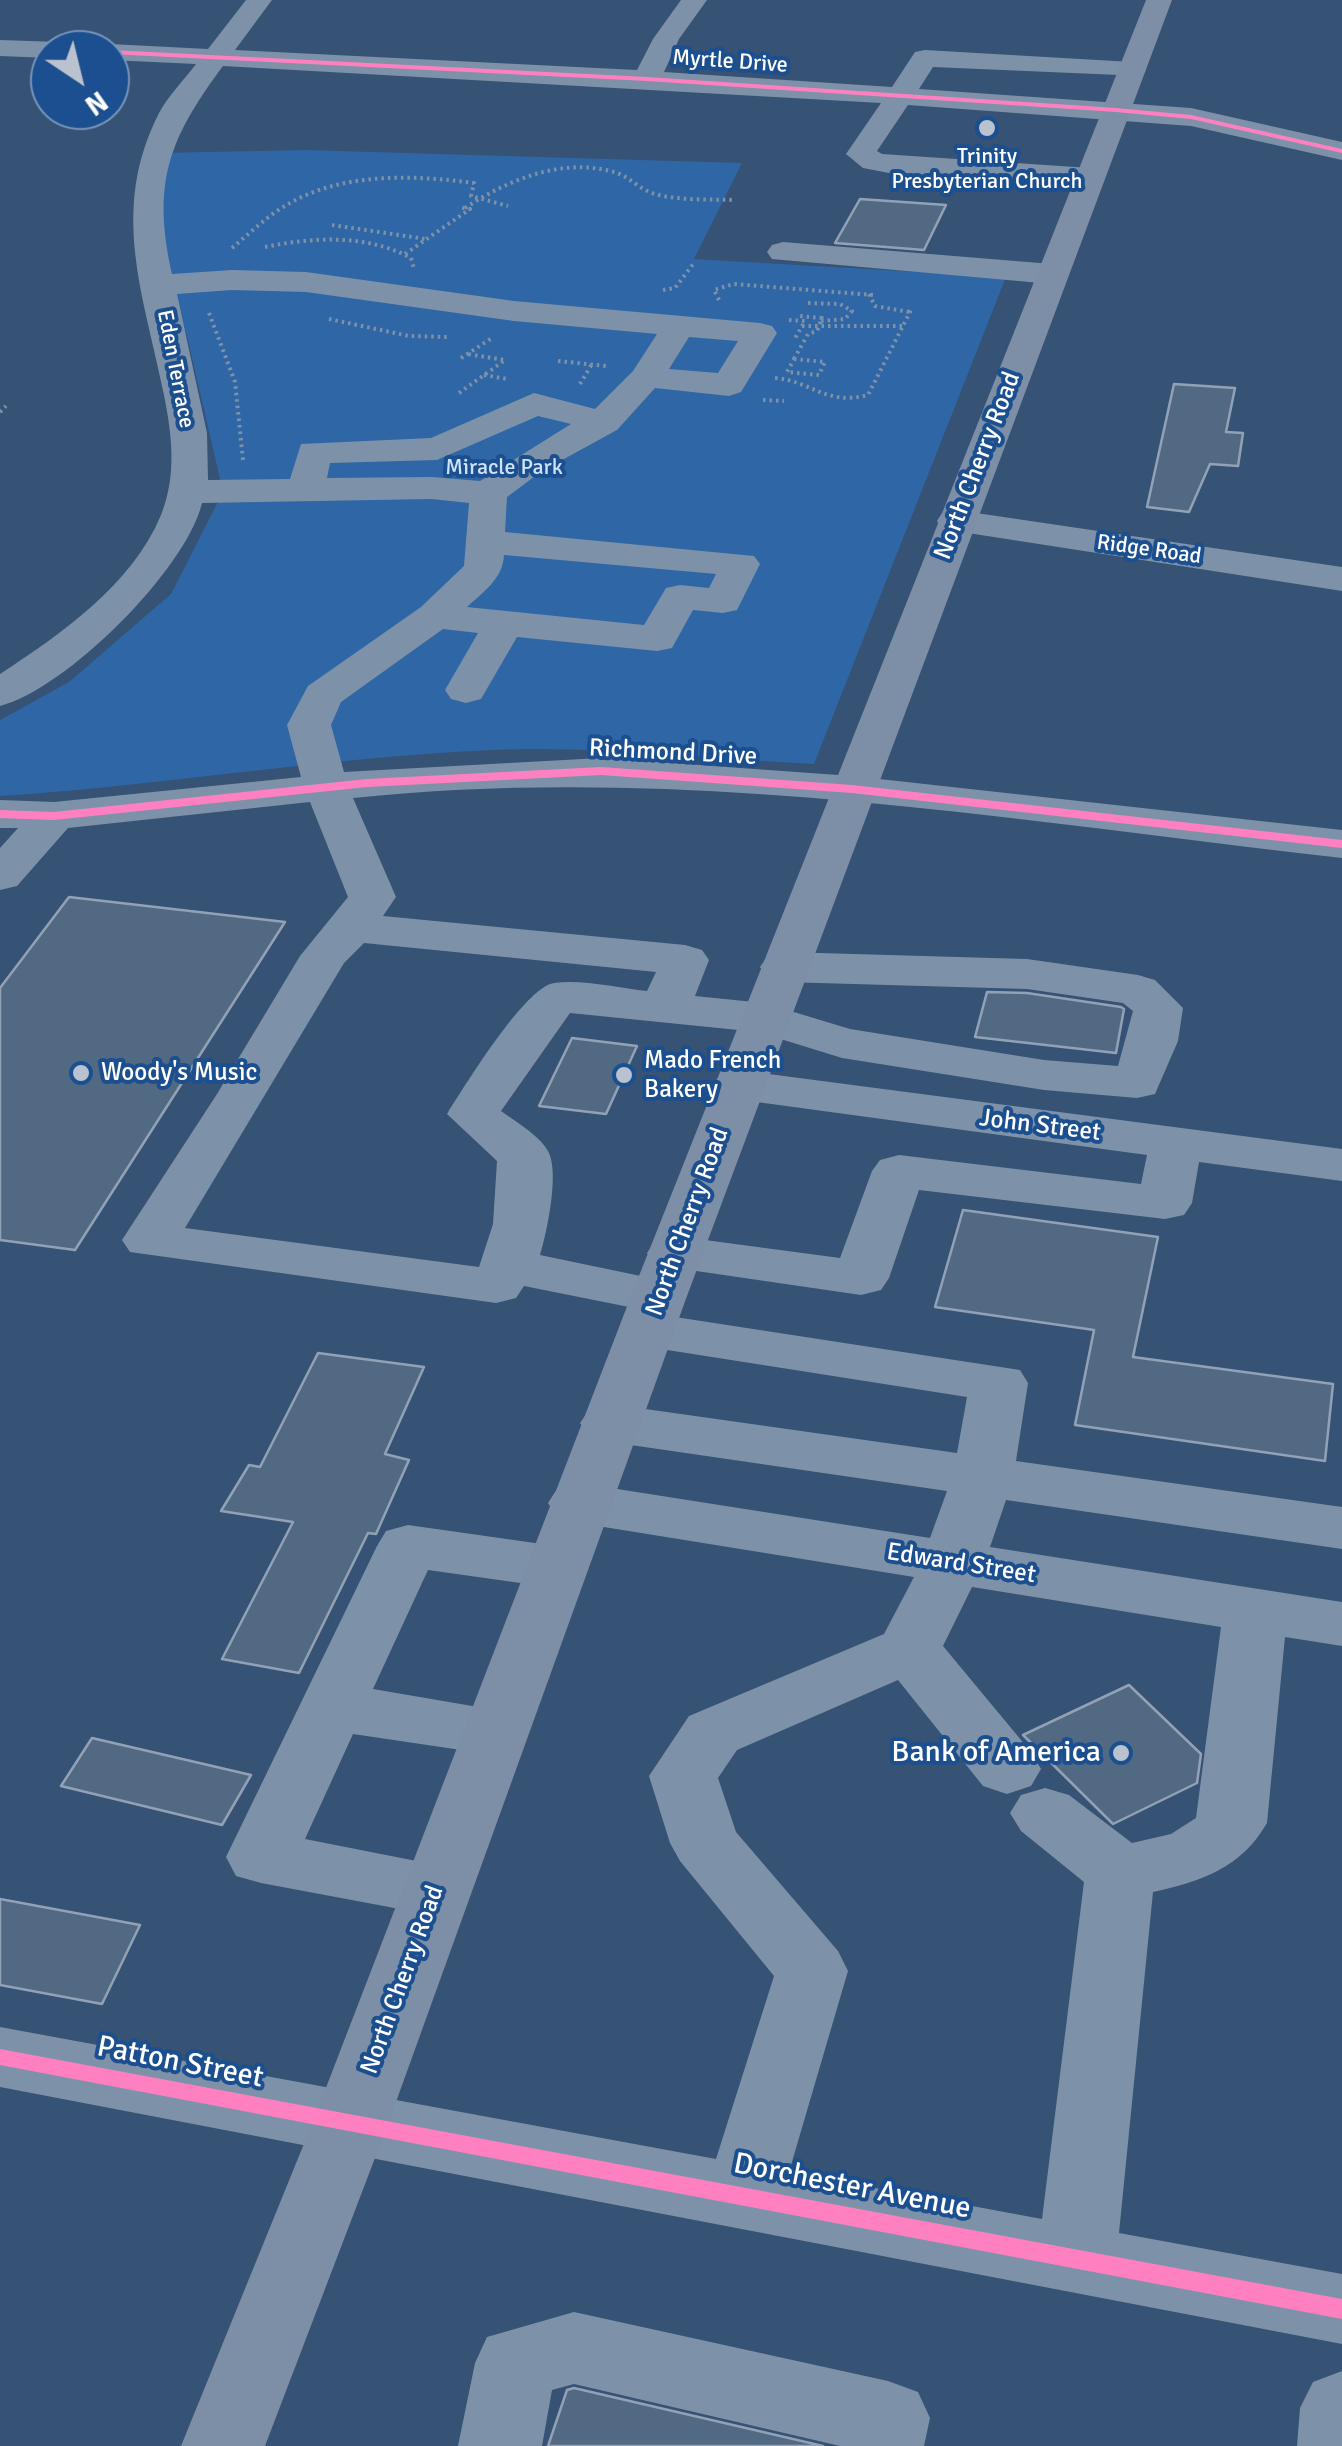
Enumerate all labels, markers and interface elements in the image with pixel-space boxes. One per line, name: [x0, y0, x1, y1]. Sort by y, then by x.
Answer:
north arrow: [30, 30, 130, 130]
street label: Myrtle Drive: [671, 45, 789, 79]
text: N: [78, 83, 114, 122]
marker: Trinity Presbyterian Church: [976, 117, 998, 139]
place label: Trinity Presbyterian Church: [892, 144, 1082, 195]
street label: Eden Terrace: [151, 308, 199, 430]
street label: North Cherry Road: [928, 368, 1028, 564]
park label: Miracle Park: [445, 455, 563, 481]
street label: Ridge Road: [1095, 530, 1203, 570]
street label: Richmond Drive: [588, 734, 758, 772]
place label: Mado French Bakery: [644, 1046, 781, 1105]
place label: Woody's Music: [101, 1058, 257, 1088]
marker: Woody's Music: [70, 1062, 92, 1084]
marker: Mado French Bakery: [613, 1064, 635, 1086]
street label: John Street: [978, 1104, 1102, 1148]
street label: North Cherry Road: [640, 1124, 736, 1320]
street label: Edward Street: [884, 1537, 1038, 1591]
place label: Bank of America: [891, 1735, 1101, 1771]
marker: Bank of America: [1110, 1742, 1132, 1764]
street label: North Cherry Road: [355, 1882, 451, 2078]
street label: Patton Street: [94, 2029, 266, 2097]
street label: Dorchester Avenue: [730, 2146, 974, 2228]

